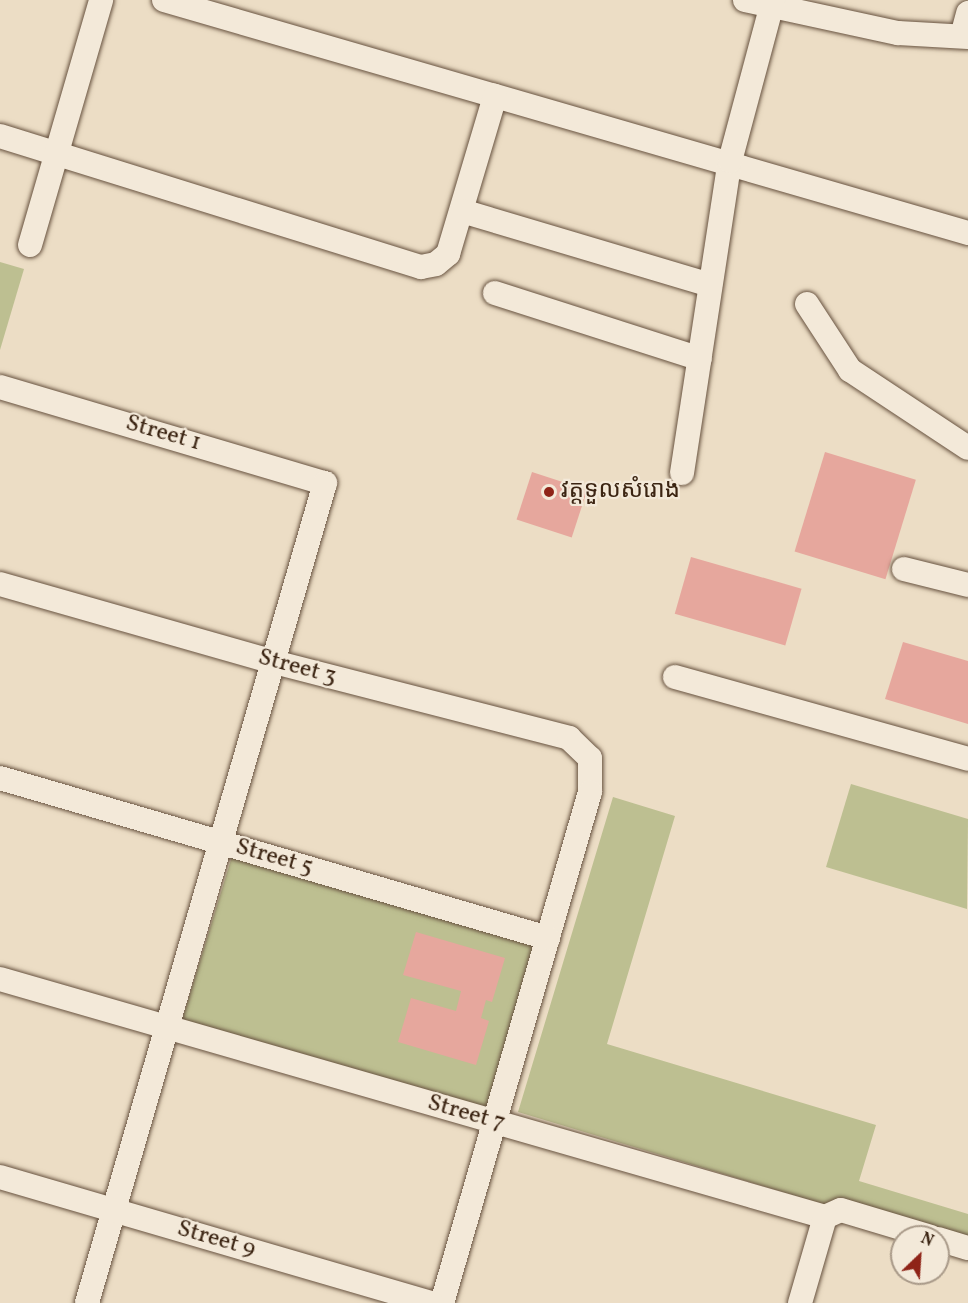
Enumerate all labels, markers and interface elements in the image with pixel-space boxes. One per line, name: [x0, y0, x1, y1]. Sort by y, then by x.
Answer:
street label: Street 1: [122, 410, 204, 458]
place label: វត្តទួលសំរោង: [561, 478, 680, 506]
marker: វត្តទួលសំរោង: [542, 485, 556, 499]
street label: Street 3: [255, 644, 339, 692]
street label: Street 5: [232, 833, 316, 883]
street label: Street 7: [424, 1089, 508, 1139]
street label: Street 9: [174, 1215, 258, 1265]
north arrow: [890, 1225, 950, 1285]
text: N: [917, 1228, 937, 1253]

